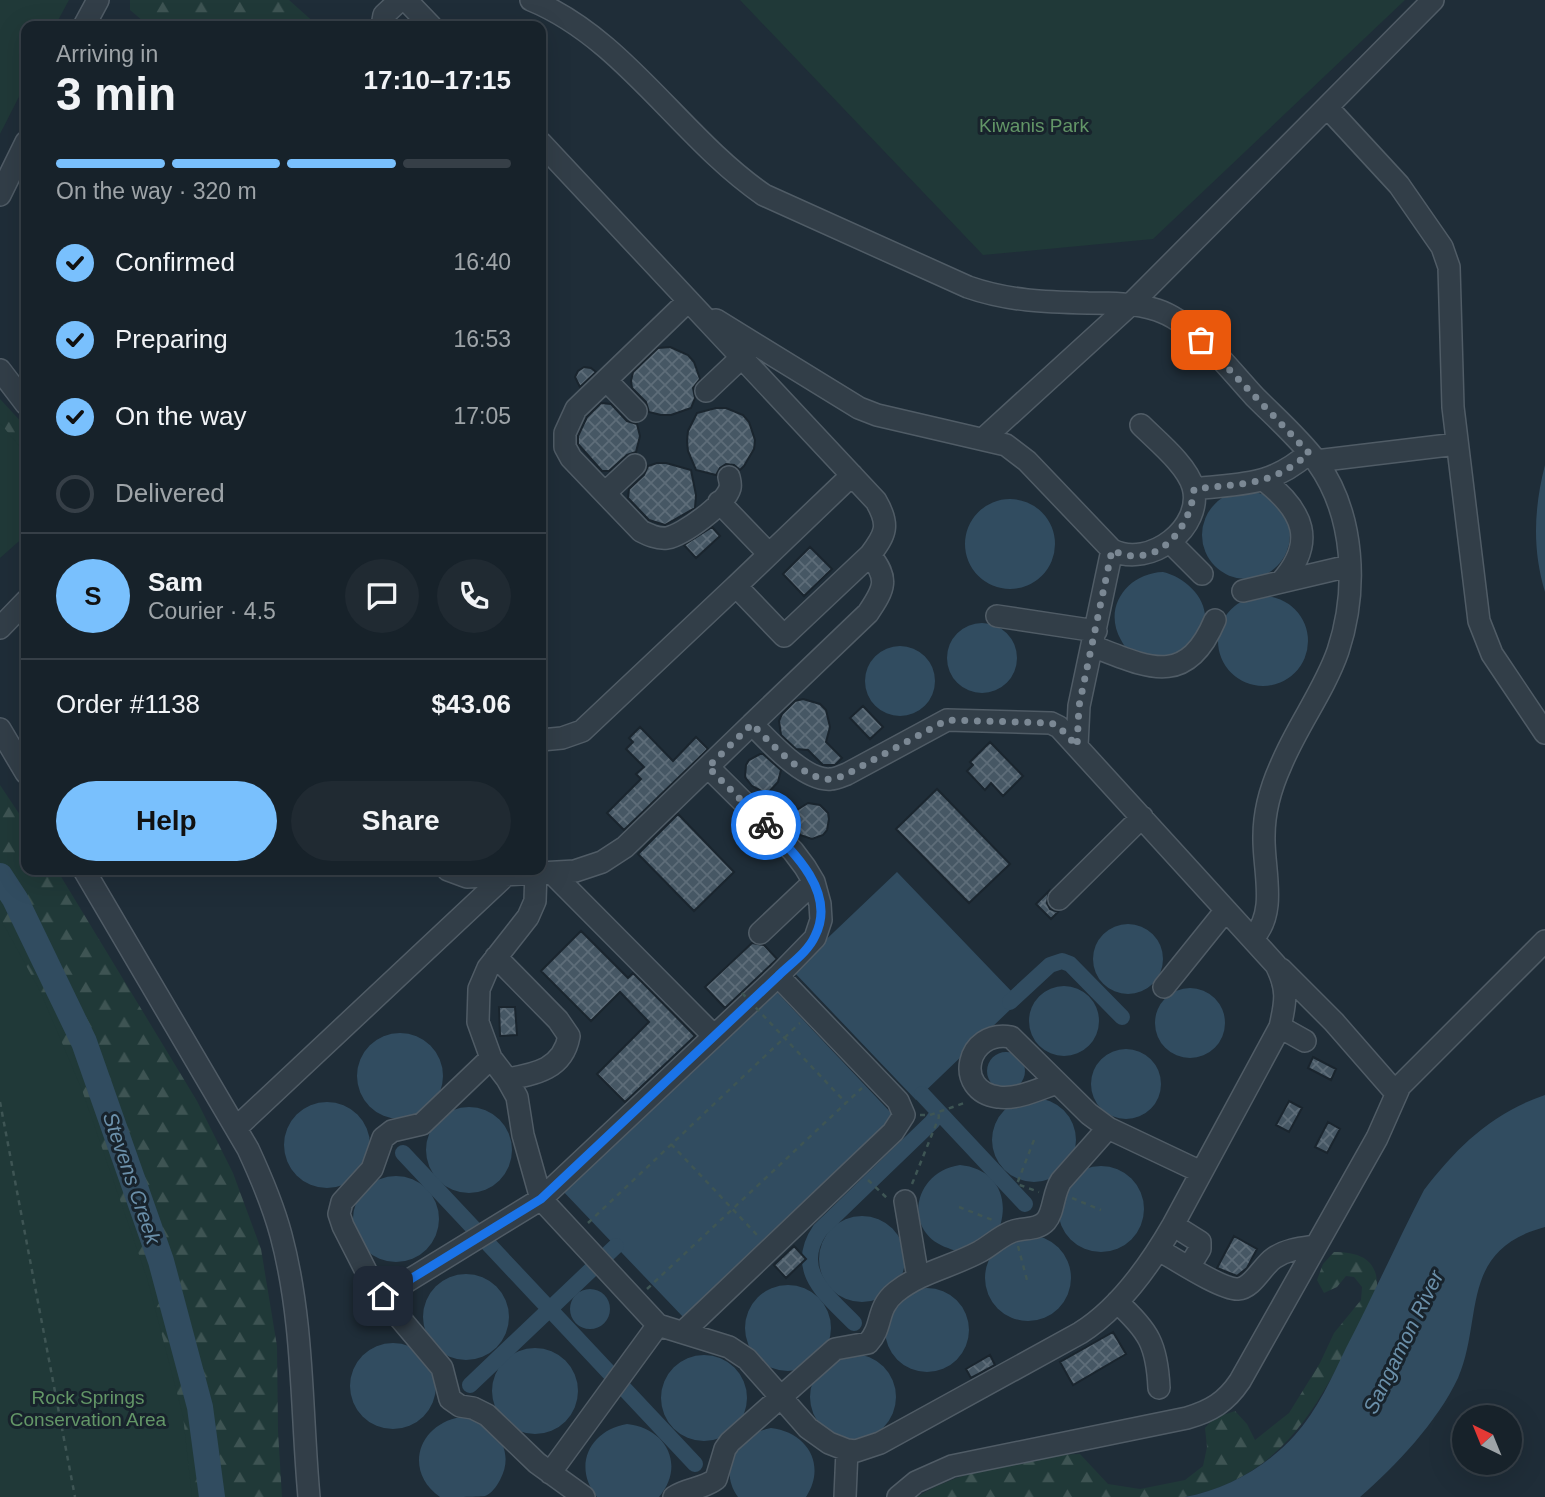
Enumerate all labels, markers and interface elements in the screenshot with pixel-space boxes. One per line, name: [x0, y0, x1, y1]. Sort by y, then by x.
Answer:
text: Arriving in: [56, 41, 158, 67]
text: 17:10–17:15: [364, 65, 511, 95]
text: 3 min: [56, 68, 176, 120]
park label: Kiwanis Park: [979, 115, 1089, 136]
text: On the way · 320 m: [56, 178, 257, 204]
icon: check: [56, 244, 94, 282]
text: Confirmed: [115, 247, 235, 277]
text: 16:40: [453, 249, 511, 275]
pin: [1171, 310, 1231, 370]
icon: check: [56, 321, 94, 359]
icon: bag: [1182, 321, 1220, 359]
text: Preparing: [115, 324, 228, 354]
text: 16:53: [453, 326, 511, 352]
icon: check: [56, 398, 94, 436]
text: On the way: [115, 401, 247, 431]
text: 17:05: [453, 403, 511, 429]
text: Delivered: [115, 478, 225, 508]
button: chat: [345, 559, 419, 633]
button: phone: [437, 559, 511, 633]
text: Sam: [148, 567, 203, 597]
text: S: [84, 581, 102, 611]
text: Courier · 4.5: [148, 598, 276, 624]
text: Order #1138: [56, 689, 200, 719]
text: $43.06: [431, 689, 511, 719]
button: Help: [56, 781, 277, 861]
button: Share: [291, 781, 511, 861]
courier: [731, 790, 801, 860]
icon: bike: [747, 806, 785, 844]
water label: Stevens Creek: [99, 1109, 166, 1248]
pin: [353, 1266, 413, 1326]
water label: Sangamon River: [1358, 1266, 1448, 1417]
icon: home: [364, 1277, 402, 1315]
park label: Rock Springs Conservation Area: [10, 1387, 167, 1430]
north arrow: [1452, 1405, 1522, 1475]
map controls: [1452, 1405, 1522, 1475]

